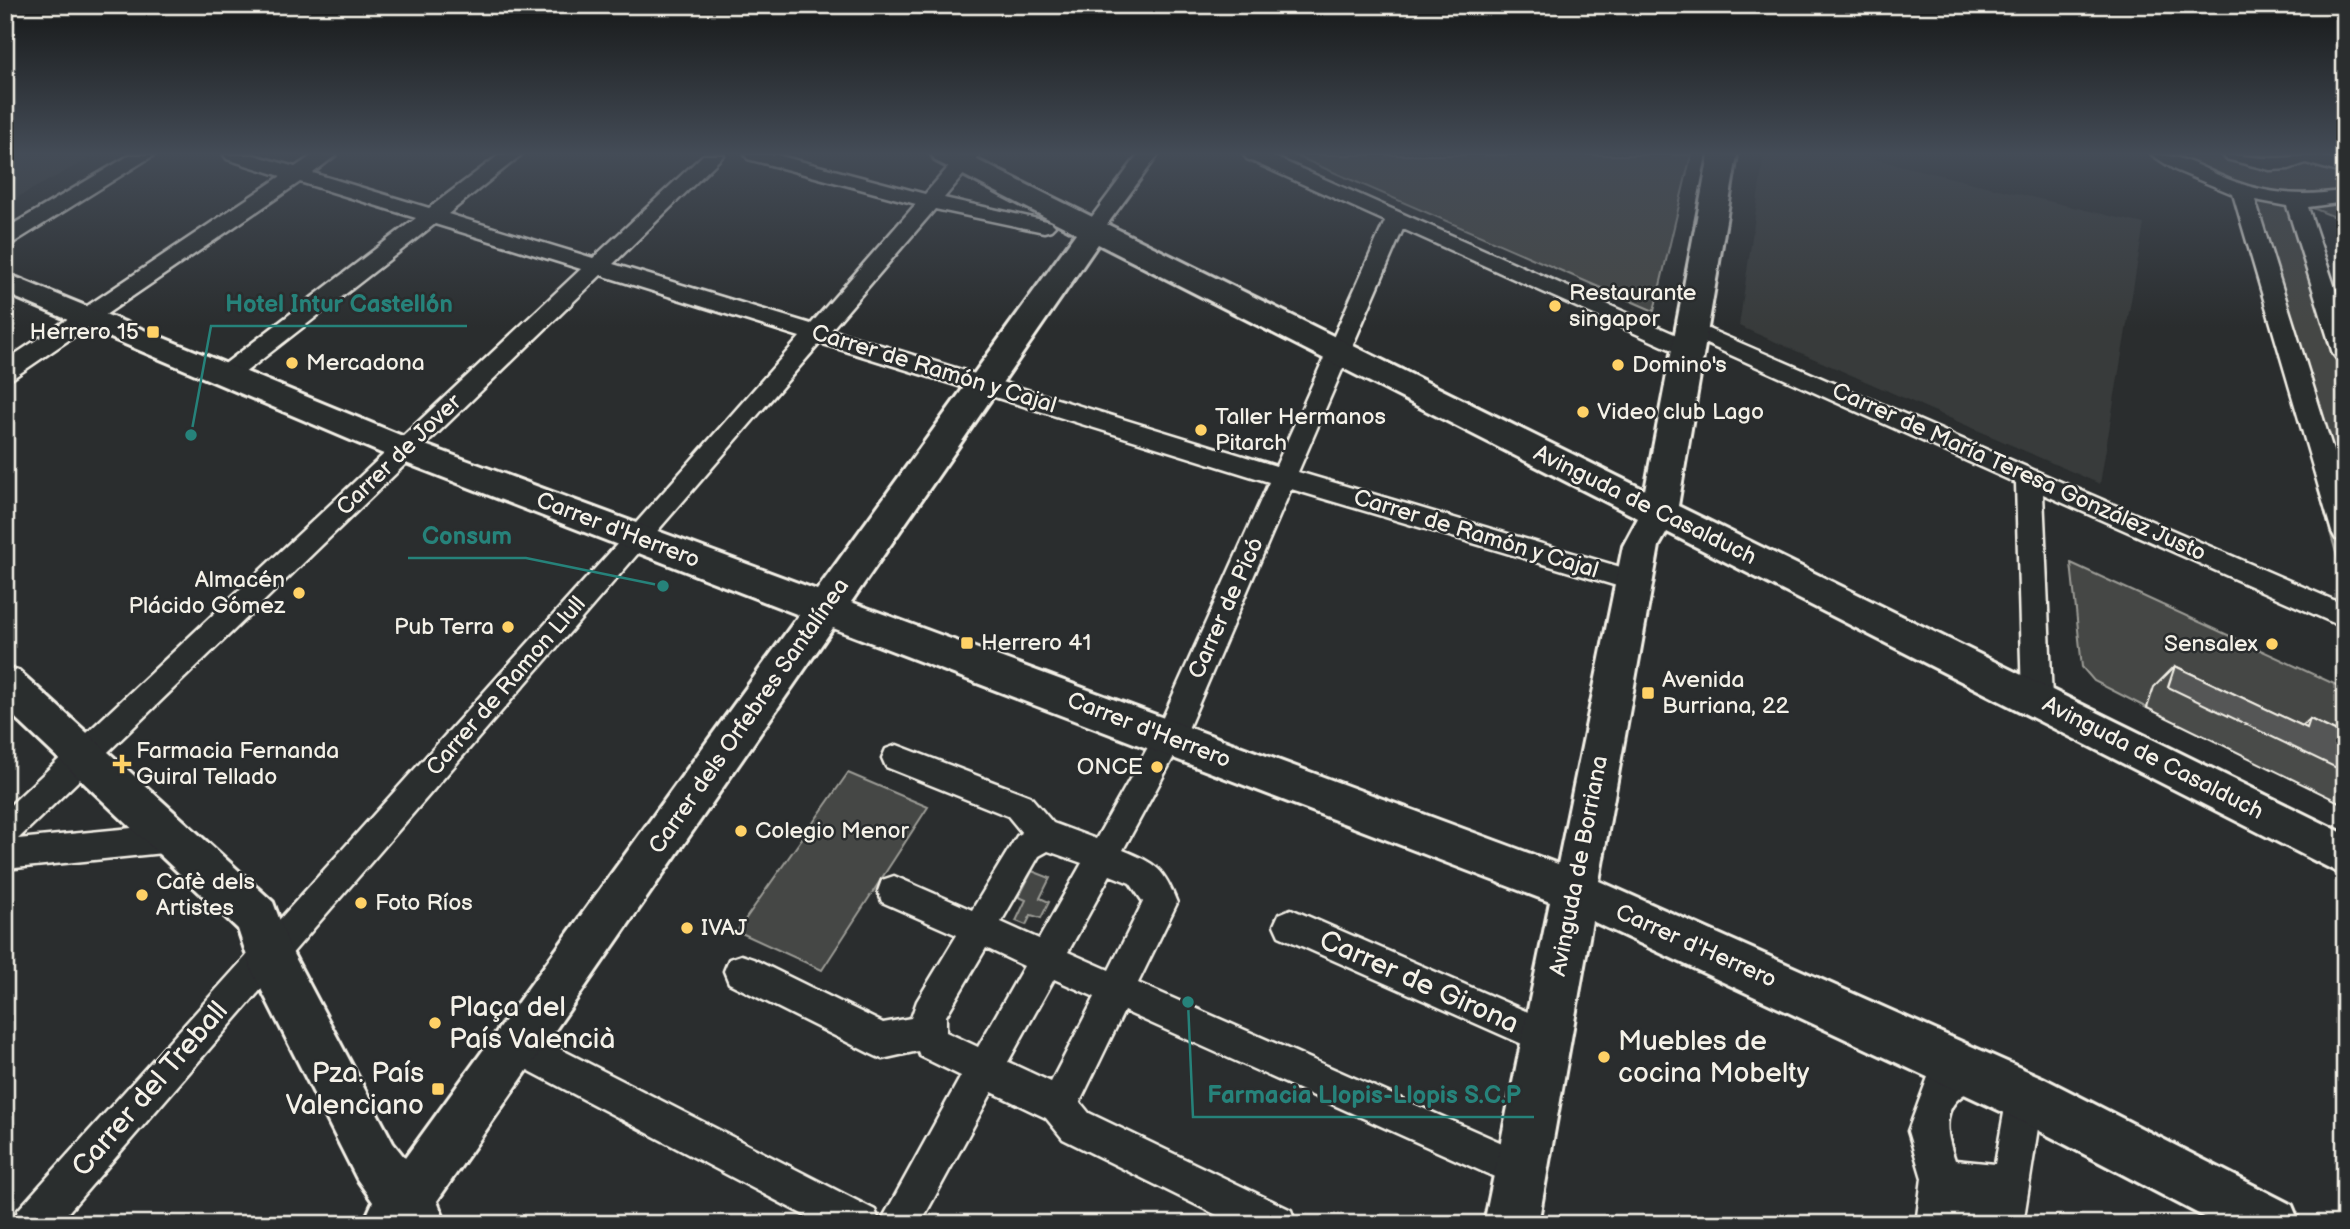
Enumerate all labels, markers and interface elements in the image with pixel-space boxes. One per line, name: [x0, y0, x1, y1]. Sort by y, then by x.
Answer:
place label: Restaurante singapor: [1569, 279, 1696, 333]
callout: Hotel Intur Castellón: [211, 281, 467, 326]
text: Hotel Intur Castellón: [225, 290, 453, 319]
marker: Restaurante singapor: [1547, 298, 1563, 314]
place label: Herrero 15: [30, 318, 139, 346]
street label: Carrer de Ramón y Cajal: [808, 318, 1060, 420]
marker: Herrero 15: [145, 324, 161, 340]
place label: Mercadona: [306, 349, 425, 377]
place label: Domino's: [1632, 351, 1727, 379]
marker: Mercadona: [284, 355, 300, 371]
marker: Domino's: [1610, 357, 1626, 373]
street label: Carrer de María Teresa González Justo: [1828, 377, 2210, 567]
street label: Carrer de Jover: [331, 388, 468, 522]
place label: Video club Lago: [1597, 398, 1764, 426]
place label: Taller Hermanos Pitarch: [1215, 403, 1386, 457]
marker: Video club Lago: [1575, 404, 1591, 420]
marker: Taller Hermanos Pitarch: [1193, 422, 1209, 438]
street label: Avinguda de Casalduch: [1529, 439, 1761, 571]
street label: Carrer de Ramón y Cajal: [1350, 483, 1602, 585]
street label: Carrer d'Herrero: [532, 486, 704, 574]
callout: Consum: [408, 513, 526, 558]
text: Consum: [422, 522, 512, 551]
street label: Carrer de Picó: [1182, 533, 1270, 683]
place label: Almacén Plácido Gómez: [128, 566, 286, 620]
street label: Carrer dels Orfebres Santalínea: [643, 573, 855, 859]
marker: Almacén Plácido Gómez: [291, 585, 307, 601]
street label: Carrer de Ramon Llull: [420, 590, 592, 782]
place label: Pub Terra: [394, 613, 494, 641]
marker: Pub Terra: [500, 619, 516, 635]
place label: Herrero 41: [981, 629, 1091, 657]
place label: Sensalex: [2164, 630, 2258, 658]
marker: Herrero 41: [959, 635, 975, 651]
marker: Sensalex: [2264, 636, 2280, 652]
place label: Avenida Burriana, 22: [1662, 666, 1790, 720]
marker: Avenida Burriana, 22: [1640, 685, 1656, 701]
street label: Carrer d'Herrero: [1063, 686, 1235, 774]
street label: Avinguda de Casalduch: [2038, 690, 2268, 826]
place label: Farmacia Fernanda Guiral Tellado: [136, 737, 339, 791]
place label: ONCE: [1077, 753, 1143, 781]
street label: Avinguda de Borriana: [1544, 753, 1614, 979]
marker: Farmacia Fernanda Guiral Tellado: [114, 756, 130, 772]
marker: ONCE: [1149, 759, 1165, 775]
place label: Colegio Menor: [755, 817, 909, 845]
marker: Colegio Menor: [733, 823, 749, 839]
place label: Cafè dels Artistes: [156, 868, 255, 922]
marker: Cafè dels Artistes: [134, 887, 150, 903]
place label: Foto Ríos: [375, 889, 473, 917]
marker: Foto Ríos: [353, 895, 369, 911]
street label: Carrer d'Herrero: [1611, 898, 1781, 994]
place label: IVAJ: [701, 914, 748, 942]
marker: IVAJ: [679, 920, 695, 936]
street label: Carrer de Girona: [1314, 923, 1524, 1041]
place label: Plaça del País Valencià: [449, 991, 615, 1056]
street label: Carrer del Treball: [65, 995, 235, 1183]
marker: Plaça del País Valencià: [427, 1015, 443, 1031]
place label: Muebles de cocina Mobelty: [1618, 1025, 1810, 1090]
marker: Muebles de cocina Mobelty: [1596, 1049, 1612, 1065]
place label: Pza. País Valenciano: [286, 1057, 424, 1122]
callout: Farmacia Llopis-Llopis S.C.P: [1193, 1072, 1534, 1117]
marker: Pza. País Valenciano: [430, 1081, 446, 1097]
text: Farmacia Llopis-Llopis S.C.P: [1207, 1081, 1521, 1110]

